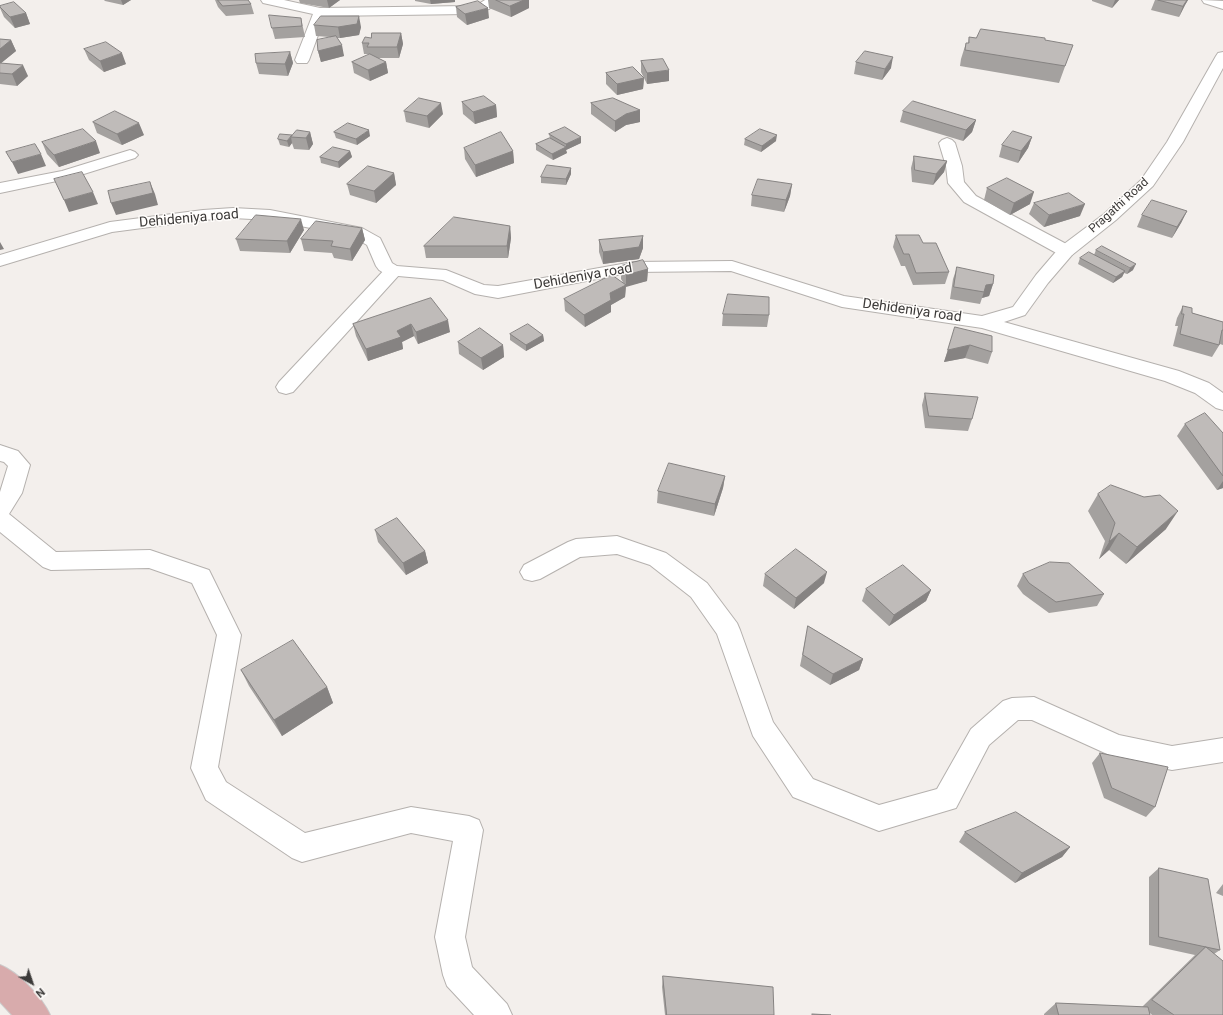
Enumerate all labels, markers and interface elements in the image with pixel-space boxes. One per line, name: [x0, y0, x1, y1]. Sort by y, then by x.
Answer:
street label: Pragathi Road: [1086, 176, 1152, 236]
street label: Dehideniya road: [139, 206, 239, 232]
street label: Dehideniya road: [532, 260, 634, 294]
street label: Dehideniya road: [861, 296, 963, 326]
north arrow: [12, 963, 52, 1003]
text: N: [33, 985, 47, 1000]

